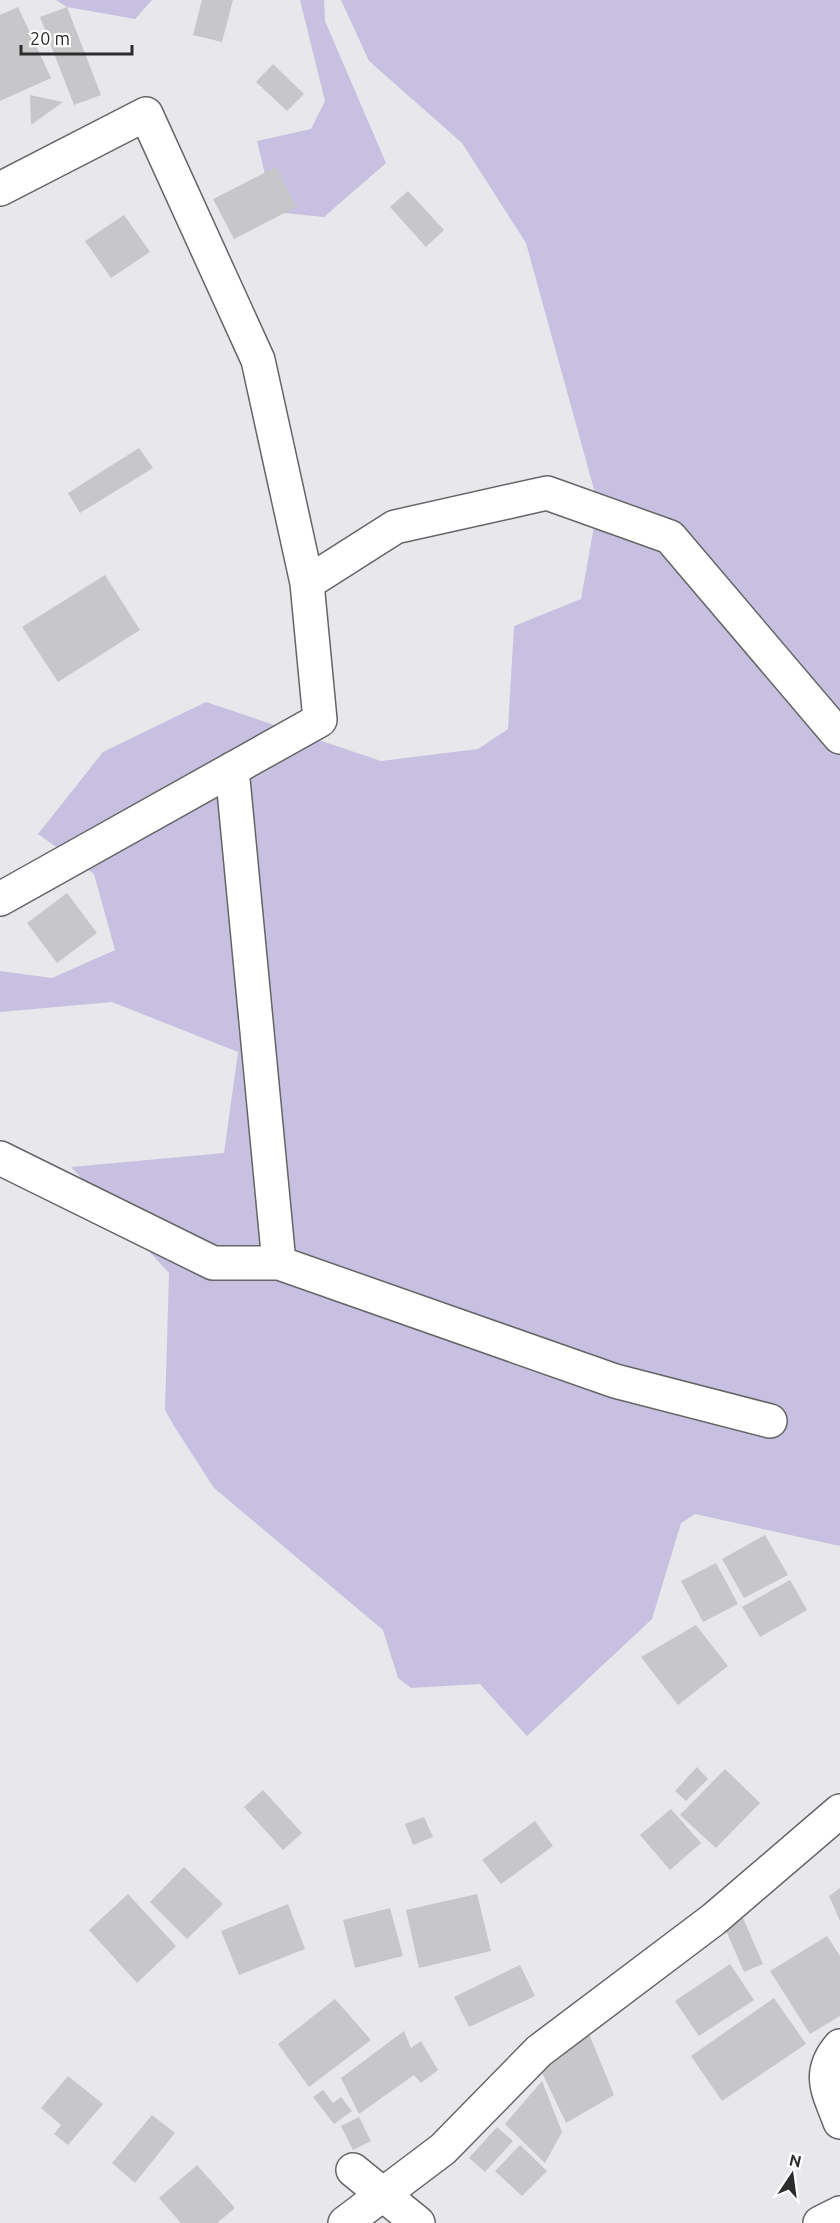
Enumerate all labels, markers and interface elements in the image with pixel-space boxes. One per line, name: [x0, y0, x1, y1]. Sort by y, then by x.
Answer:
scale bar: [21, 18, 132, 56]
text: 20 m: [30, 28, 70, 48]
north arrow: [762, 2145, 822, 2205]
text: N: [788, 2150, 803, 2170]

